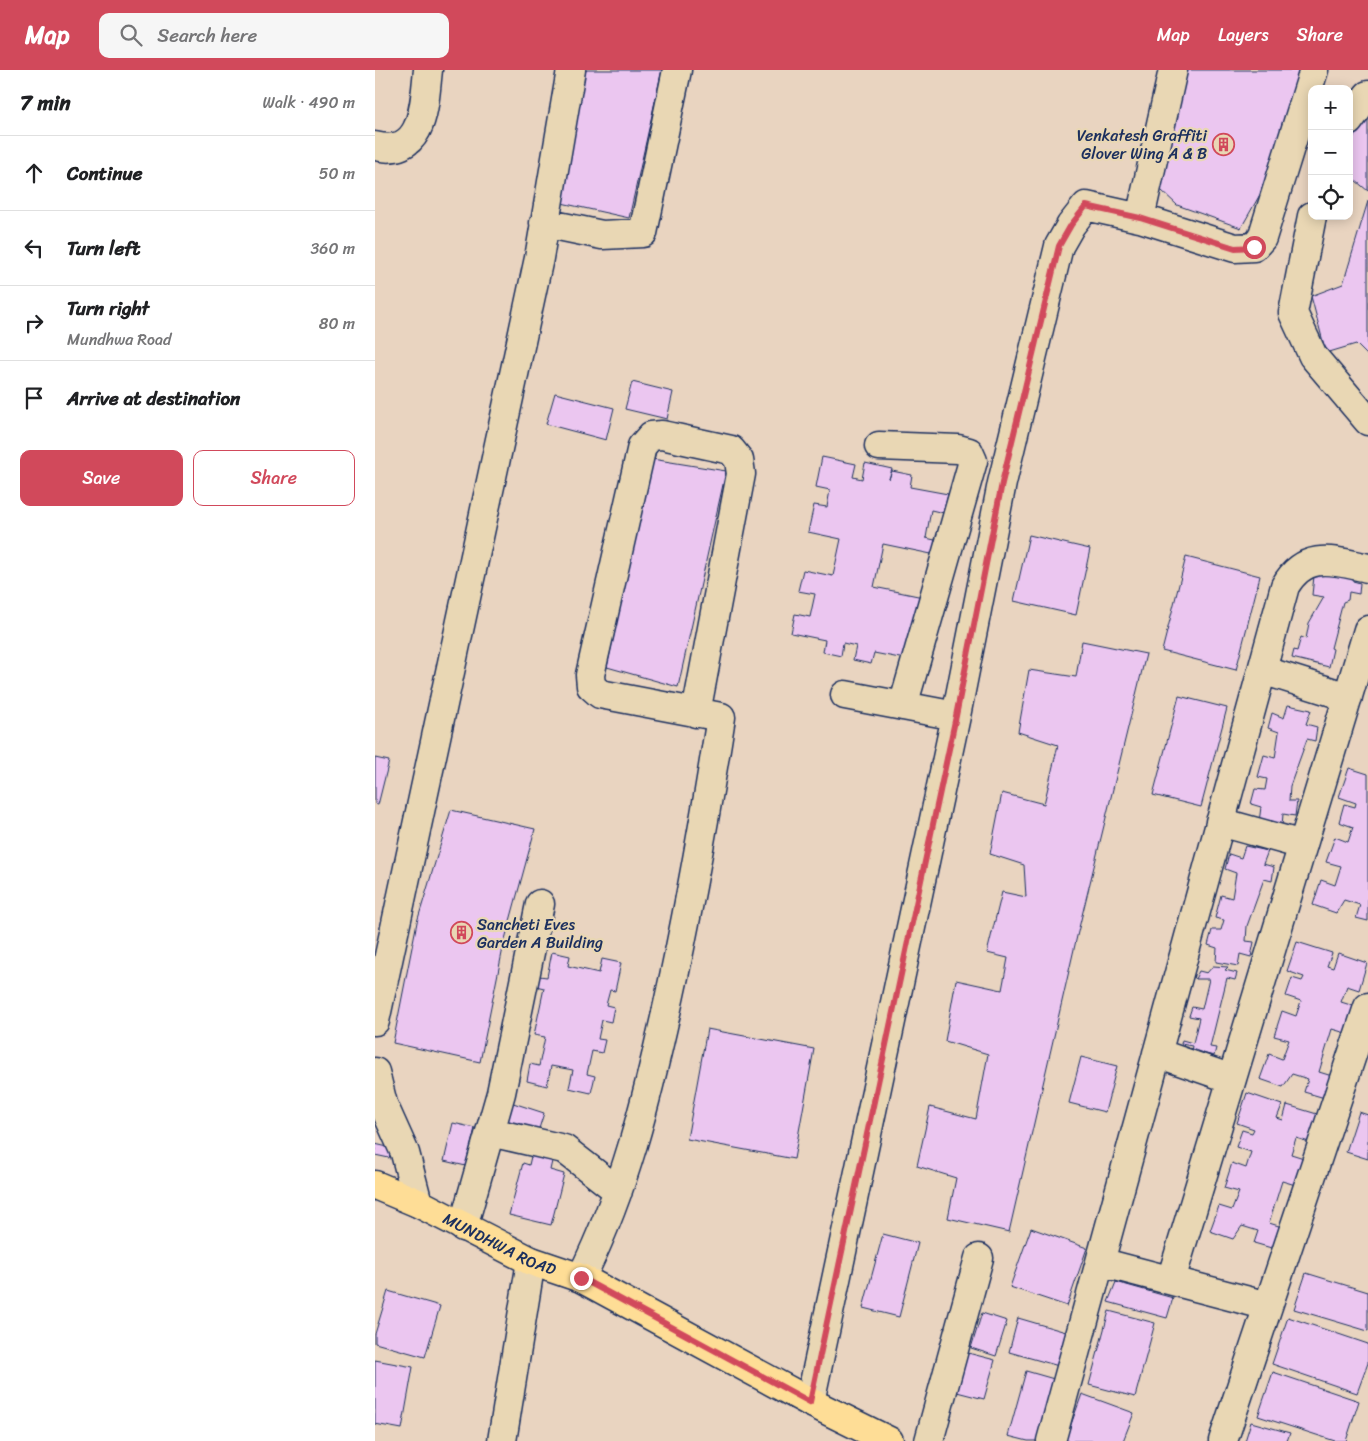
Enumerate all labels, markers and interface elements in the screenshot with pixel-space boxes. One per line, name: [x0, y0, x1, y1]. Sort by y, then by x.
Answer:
search box: [99, 13, 449, 58]
text: Map: [25, 14, 69, 56]
text: Search here: [157, 19, 257, 52]
text: Map: [1157, 19, 1190, 51]
text: Layers: [1218, 19, 1269, 51]
text: Share: [1297, 19, 1343, 51]
icon: search: [117, 21, 145, 49]
text: 7 min: [20, 84, 71, 122]
map controls: [1308, 85, 1353, 220]
button: +: [1308, 85, 1353, 130]
text: Walk · 490 m: [263, 88, 355, 117]
place label: Venkatesh Graffiti Glover Wing A & B: [1077, 121, 1208, 168]
button: −: [1308, 130, 1353, 175]
building icon: Venkatesh Graffiti Glover Wing A & B: [1211, 132, 1235, 156]
text: Continue: [67, 157, 143, 190]
icon: ahead: [20, 159, 48, 187]
text: 50 m: [319, 159, 355, 188]
button: locate: [1308, 175, 1353, 220]
text: Turn left: [67, 232, 140, 265]
icon: left: [20, 234, 48, 262]
text: 360 m: [311, 234, 355, 263]
route start: [1243, 236, 1266, 259]
text: Turn right: [67, 292, 149, 325]
icon: right: [20, 309, 48, 337]
text: 80 m: [319, 309, 355, 338]
text: Mundhwa Road: [67, 325, 171, 354]
text: Arrive at destination: [67, 382, 240, 415]
icon: arrive: [20, 384, 48, 412]
button: Save: [20, 450, 183, 506]
button: Share: [193, 450, 355, 506]
place label: Sancheti Eves Garden A Building: [477, 910, 603, 957]
building icon: Sancheti Eves Garden A Building: [449, 921, 473, 945]
street label: MUNDHWA ROAD: [438, 1204, 560, 1284]
route end: [570, 1267, 593, 1290]

